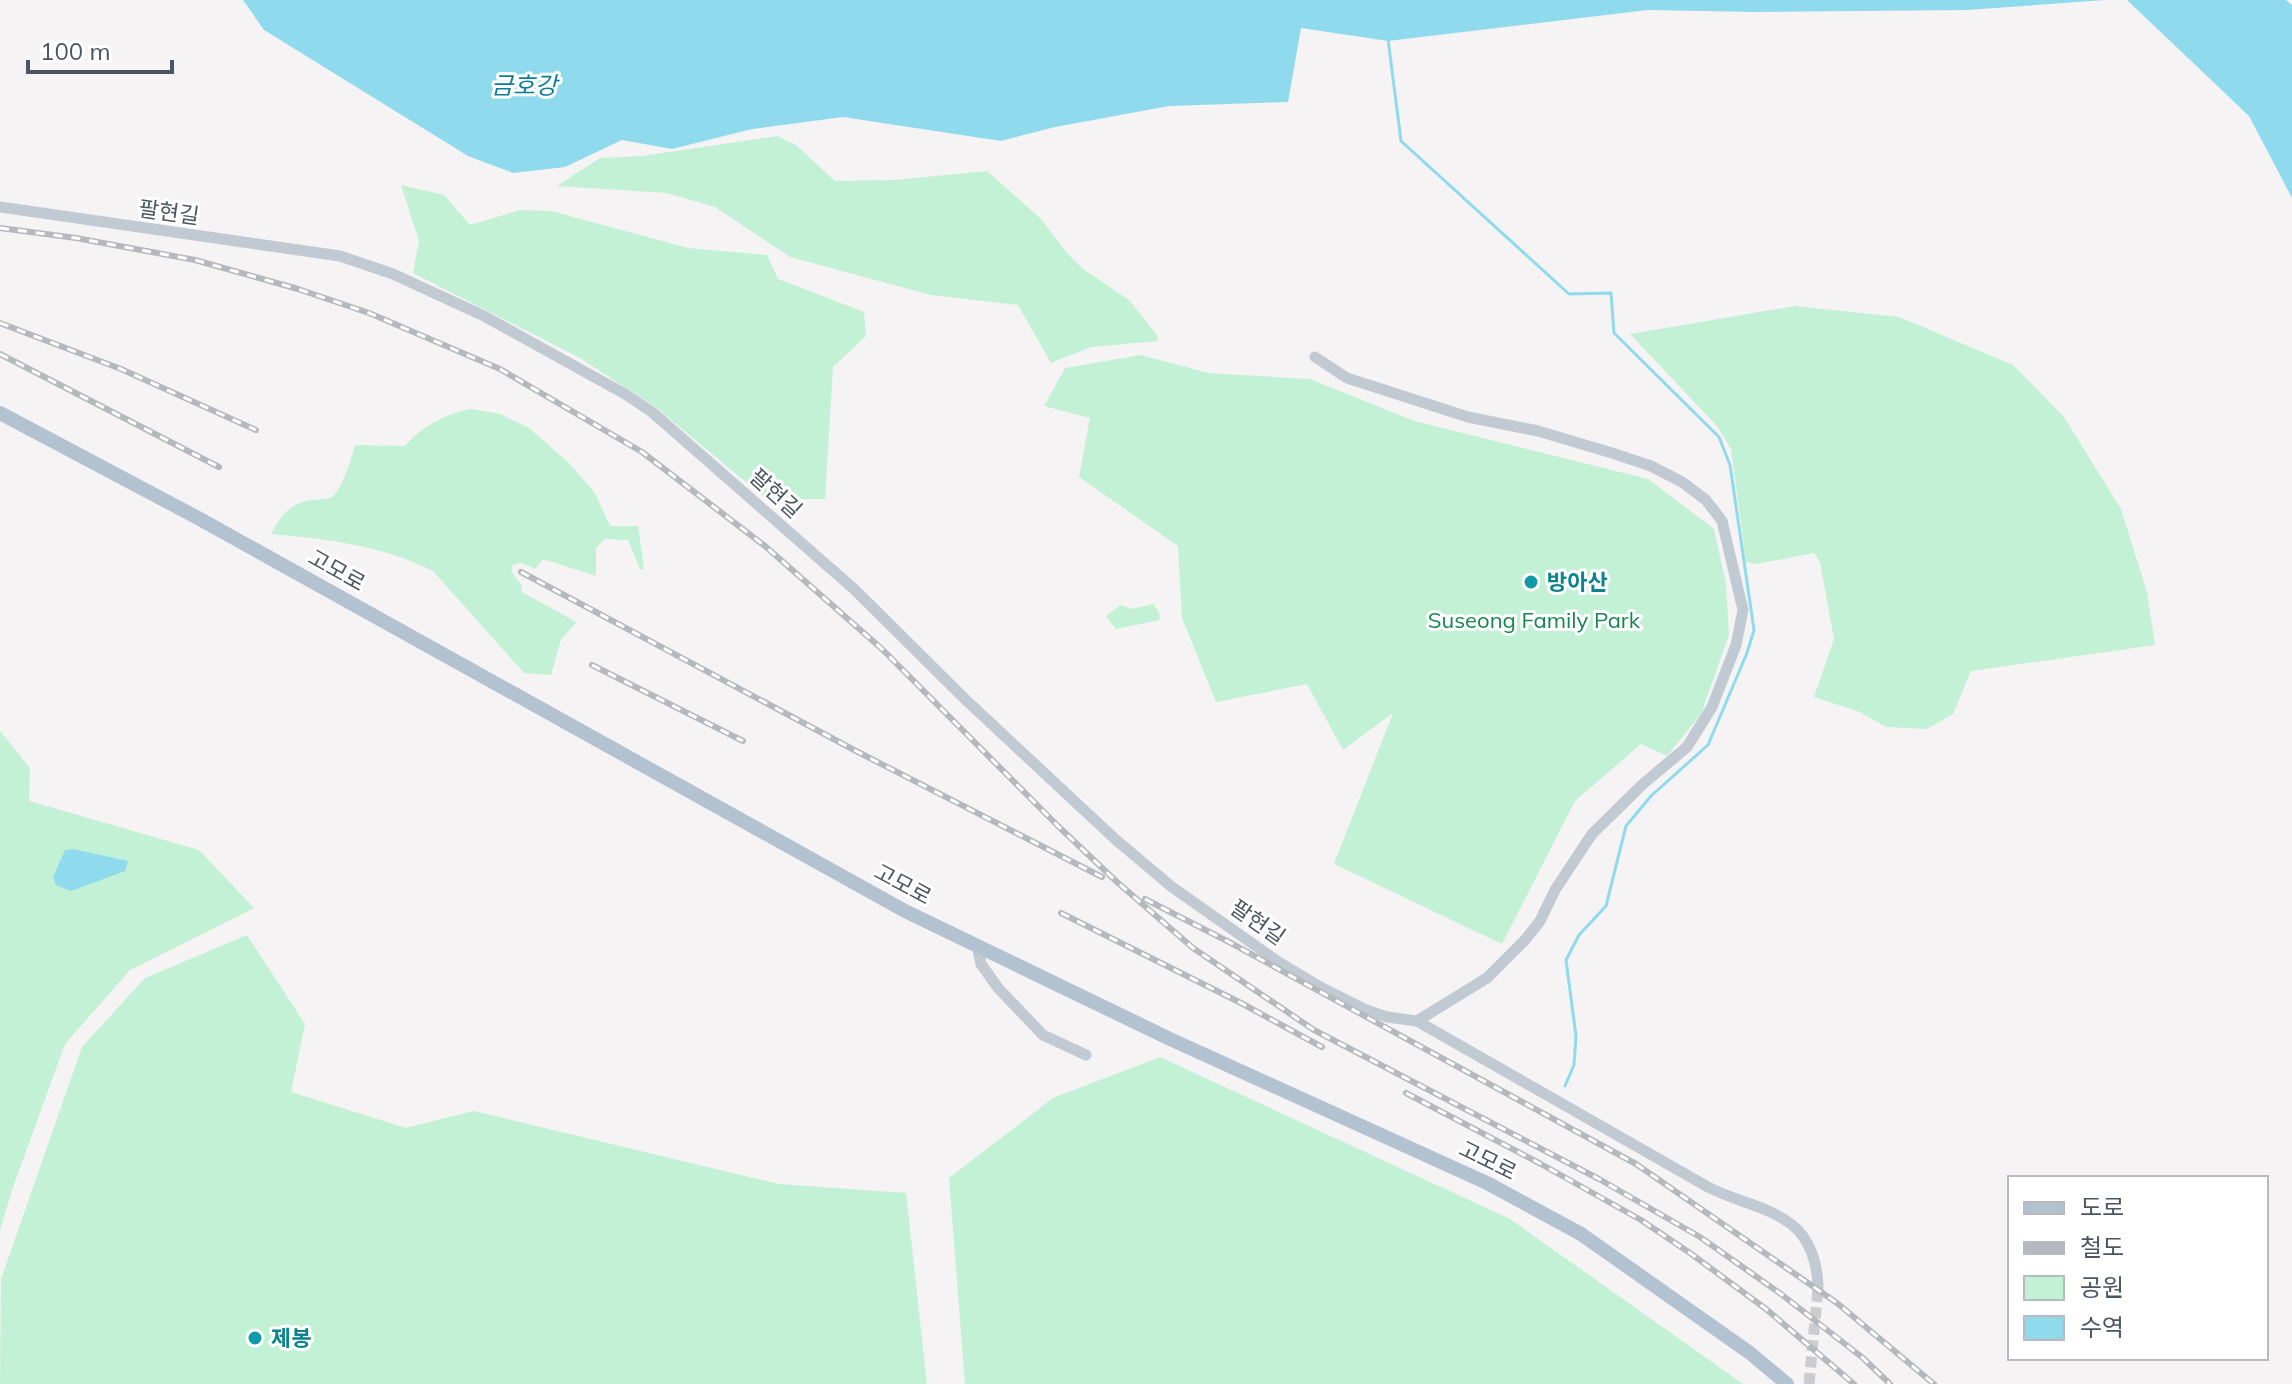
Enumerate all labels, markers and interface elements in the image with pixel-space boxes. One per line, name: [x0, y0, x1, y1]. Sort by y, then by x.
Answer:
scale bar: [28, 24, 172, 74]
text: 100 m: [40, 36, 111, 66]
water label: 금호강: [491, 70, 560, 100]
street label: 팔현길: [137, 194, 201, 230]
street label: 팔현길: [744, 462, 808, 524]
street label: 고모로: [304, 543, 370, 597]
place label: 방아산: [1547, 568, 1608, 596]
marker: 방아산: [1522, 573, 1540, 591]
park label: Suseong Family Park: [1428, 606, 1641, 634]
street label: 고모로: [870, 857, 936, 911]
street label: 팔현길: [1225, 893, 1291, 951]
street label: 고모로: [1455, 1134, 1521, 1186]
legend: [2008, 1176, 2268, 1360]
text: 도로: [2080, 1192, 2124, 1222]
text: 철도: [2080, 1232, 2124, 1262]
text: 공원: [2080, 1272, 2124, 1302]
text: 수역: [2080, 1312, 2124, 1342]
place label: 제봉: [271, 1324, 311, 1352]
marker: 제봉: [246, 1329, 264, 1347]

